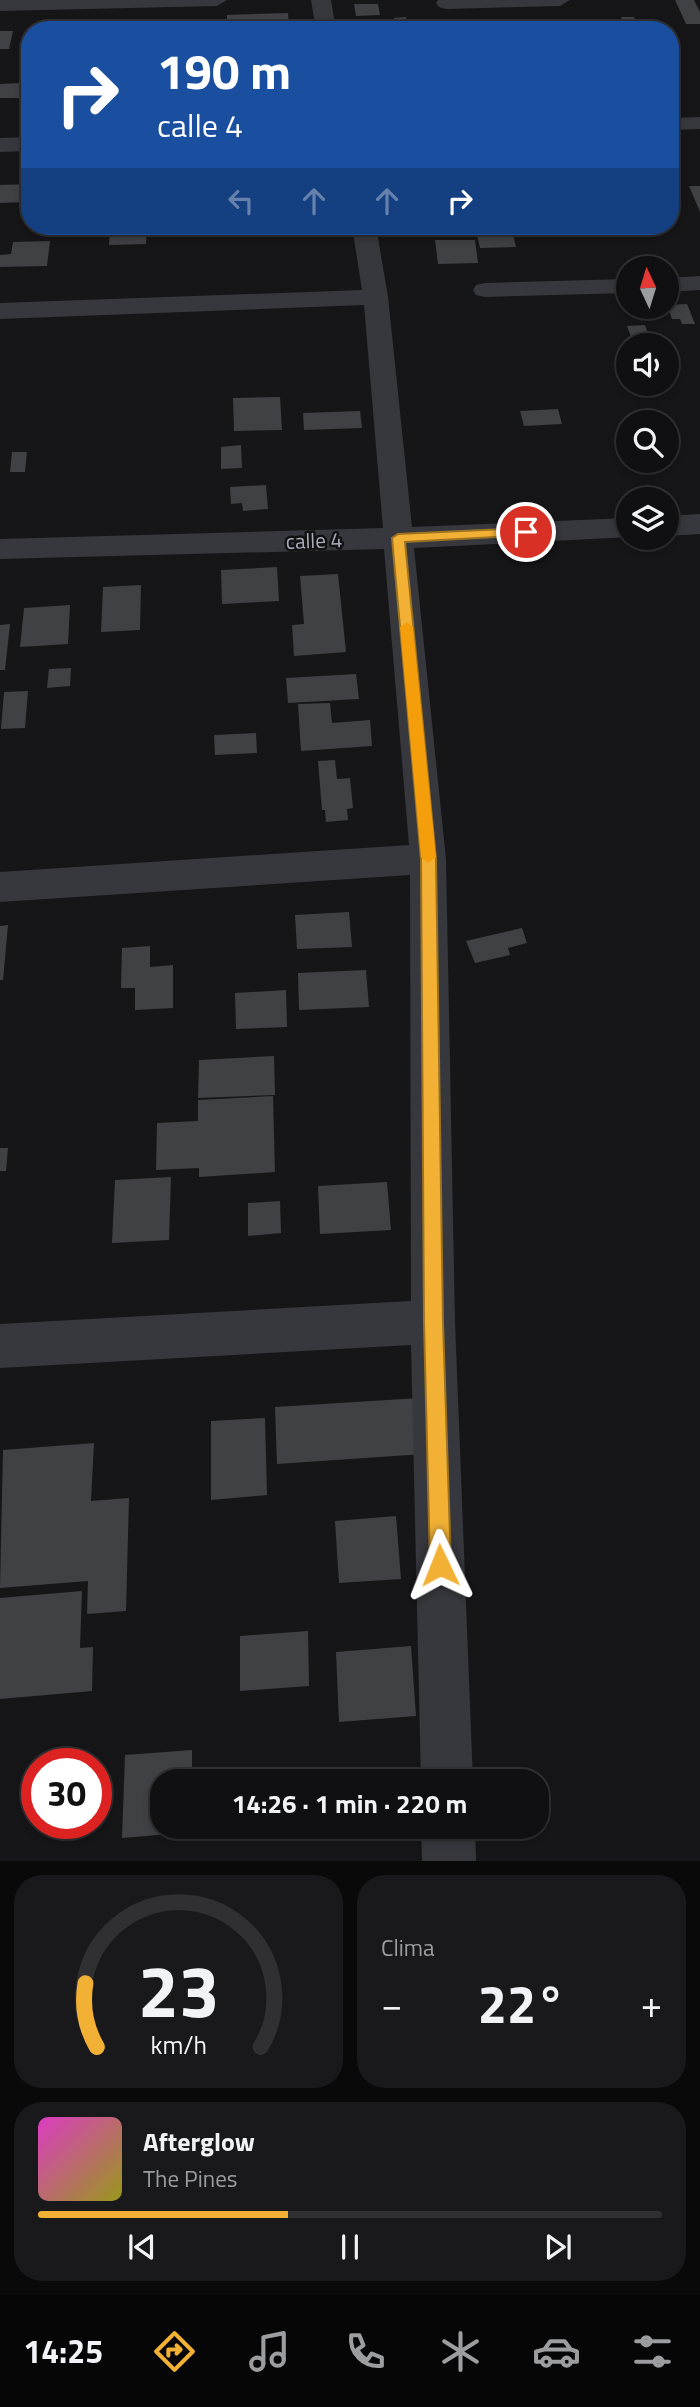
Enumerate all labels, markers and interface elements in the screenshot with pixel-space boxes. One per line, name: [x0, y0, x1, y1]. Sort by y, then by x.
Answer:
text: 190 m: [157, 33, 291, 108]
icon: right: [42, 49, 133, 140]
text: calle 4: [157, 101, 243, 149]
icon: left: [222, 182, 260, 220]
icon: ahead: [295, 182, 333, 220]
icon: ahead: [368, 182, 406, 220]
icon: right: [441, 182, 479, 220]
north arrow: [616, 256, 679, 318]
map controls: [616, 256, 679, 550]
button: sound: [616, 333, 679, 396]
button: search: [616, 410, 679, 473]
button: layers: [616, 487, 679, 550]
pin: [496, 502, 556, 562]
icon: arrive: [507, 513, 545, 551]
street label: calle 4: [285, 523, 343, 557]
position arrow: [403, 1528, 477, 1602]
speed limit sign: 30: [21, 1748, 112, 1839]
text: 14:26 · 1 min · 220 m: [232, 1784, 467, 1823]
text: Clima: [381, 1930, 435, 1965]
text: 23: [138, 1936, 219, 2046]
text: 22°: [478, 1964, 565, 2043]
text: −: [381, 1975, 402, 2033]
text: +: [641, 1975, 662, 2033]
text: km/h: [150, 2026, 207, 2064]
text: Afterglow: [143, 2122, 255, 2161]
text: The Pines: [143, 2161, 237, 2196]
icon: previous: [123, 2228, 161, 2266]
icon: pause: [331, 2228, 369, 2266]
icon: next: [539, 2228, 577, 2266]
text: 14:25: [23, 2327, 103, 2375]
icon: directions: [150, 2327, 199, 2376]
icon: music: [245, 2327, 294, 2376]
icon: phone: [341, 2327, 390, 2376]
icon: climate: [436, 2327, 485, 2376]
icon: car: [532, 2327, 581, 2376]
icon: filters: [628, 2327, 677, 2376]

